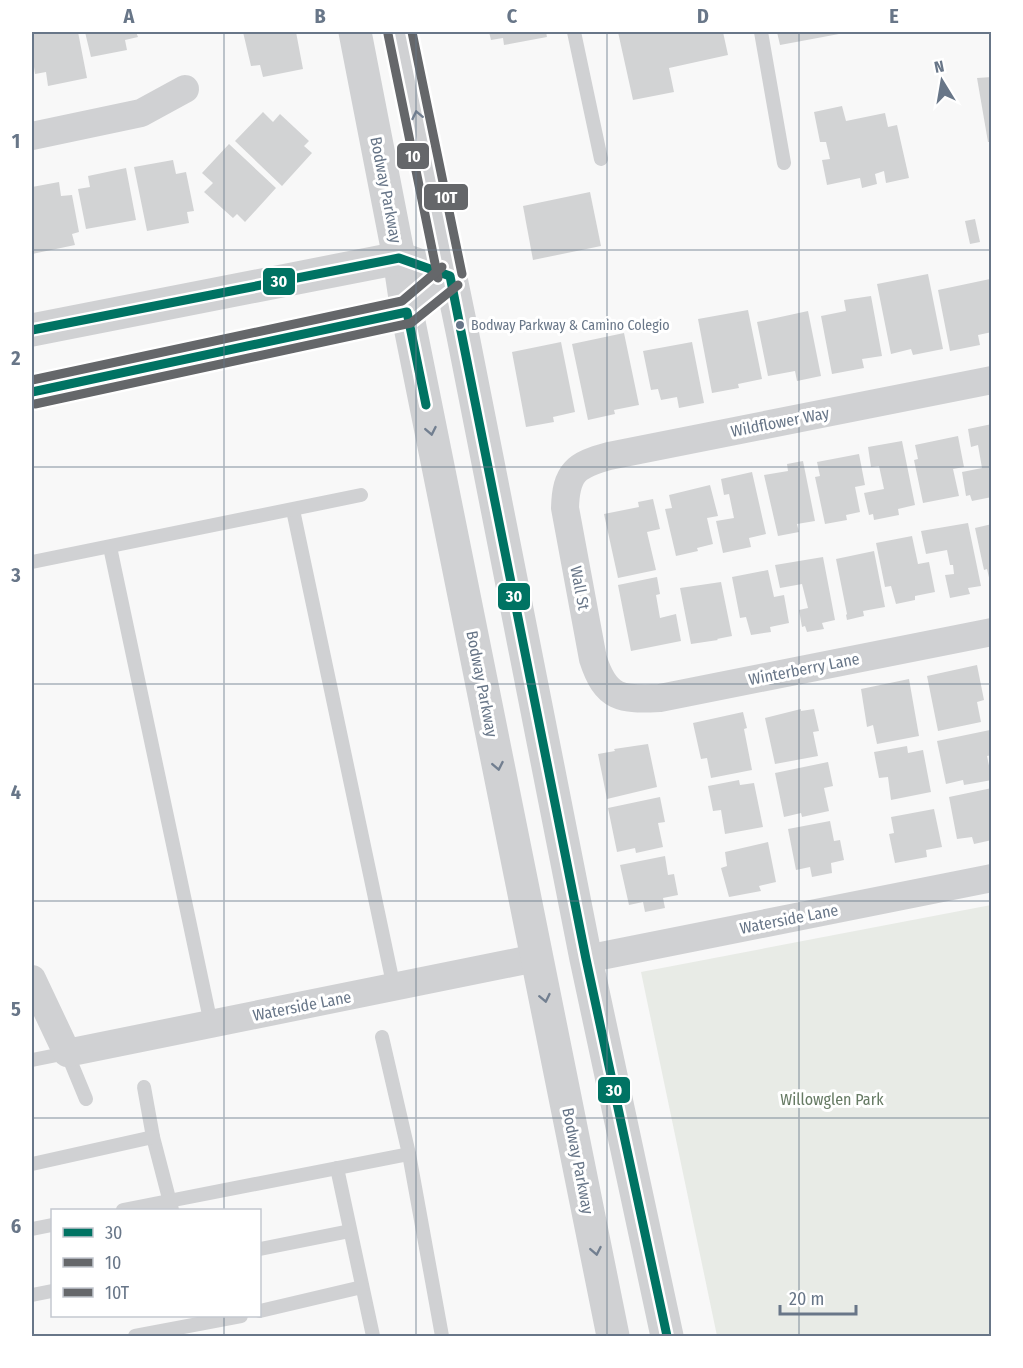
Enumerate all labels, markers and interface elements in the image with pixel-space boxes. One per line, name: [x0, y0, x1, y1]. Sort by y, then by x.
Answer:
text: A: [123, 4, 136, 28]
text: B: [314, 4, 326, 28]
text: C: [507, 4, 518, 28]
text: D: [697, 4, 709, 28]
text: E: [889, 4, 899, 28]
north arrow: [912, 51, 972, 111]
text: N: [933, 57, 946, 77]
one-way arrow: [411, 111, 424, 121]
text: 1: [12, 129, 20, 153]
street label: Bodway Parkway: [366, 135, 406, 246]
line badge: 10: [396, 142, 430, 170]
text: 10: [405, 147, 421, 166]
line badge: 10T: [423, 183, 469, 211]
text: 10T: [435, 188, 458, 207]
line badge: 30: [262, 267, 296, 296]
text: 30: [270, 272, 287, 291]
place label: Bodway Parkway & Camino Colegio: [471, 317, 670, 334]
marker: Bodway Parkway & Camino Colegio: [454, 319, 466, 331]
text: 2: [10, 346, 21, 370]
street label: Wildflower Way: [729, 403, 832, 441]
one-way arrow: [424, 425, 437, 435]
text: 3: [10, 563, 21, 587]
street label: Wall St: [566, 564, 594, 612]
line badge: 30: [497, 582, 531, 611]
text: 30: [505, 587, 522, 606]
street label: Bodway Parkway: [462, 629, 502, 740]
street label: Winterberry Lane: [747, 649, 861, 689]
one-way arrow: [491, 761, 504, 771]
text: 4: [11, 780, 21, 804]
street label: Waterside Lane: [738, 900, 840, 938]
street label: Waterside Lane: [251, 987, 353, 1025]
one-way arrow: [538, 993, 551, 1003]
text: 5: [11, 997, 21, 1021]
line badge: 30: [597, 1076, 631, 1104]
text: 30: [605, 1081, 622, 1100]
park label: Willowglen Park: [780, 1090, 884, 1109]
street label: Bodway Parkway: [558, 1106, 598, 1217]
legend: [51, 1209, 261, 1317]
text: 6: [11, 1214, 21, 1238]
text: 30: [105, 1222, 123, 1244]
one-way arrow: [589, 1246, 602, 1256]
text: 10: [105, 1252, 121, 1274]
scale bar: [780, 1278, 856, 1316]
text: 10T: [105, 1282, 130, 1304]
text: 20 m: [789, 1288, 824, 1310]

